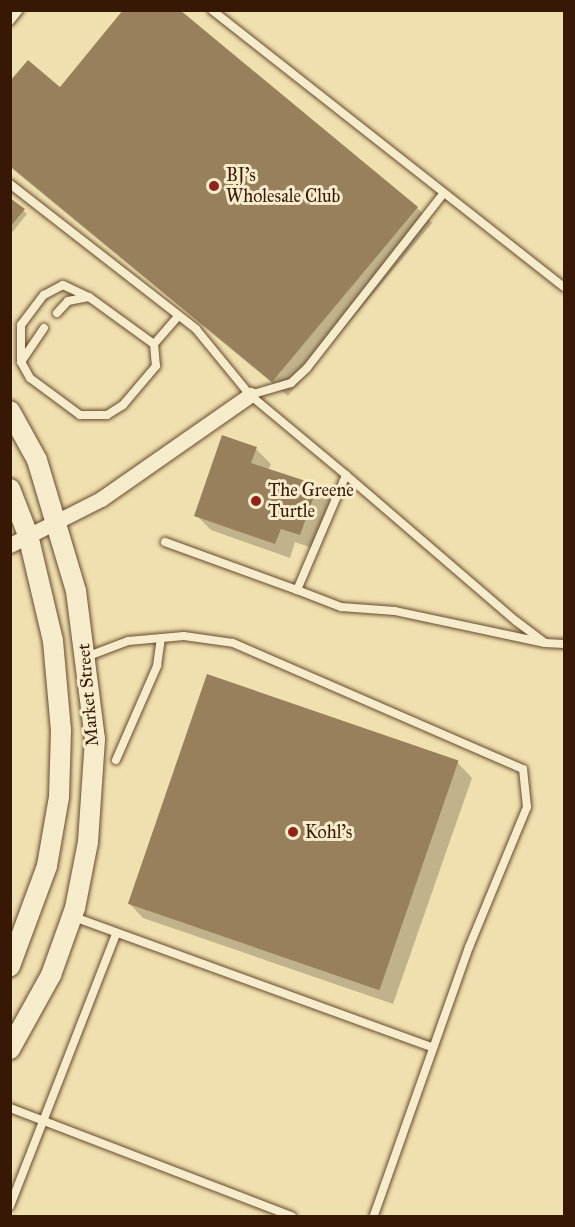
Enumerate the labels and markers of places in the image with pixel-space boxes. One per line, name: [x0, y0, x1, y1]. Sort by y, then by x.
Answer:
place label: BJ's Wholesale Club: [226, 165, 340, 207]
marker: BJ's Wholesale Club: [207, 179, 221, 193]
place label: The Greene Turtle: [268, 480, 354, 522]
marker: The Greene Turtle: [249, 494, 263, 508]
place label: Kohl's: [305, 821, 352, 843]
marker: Kohl's: [286, 825, 300, 839]

